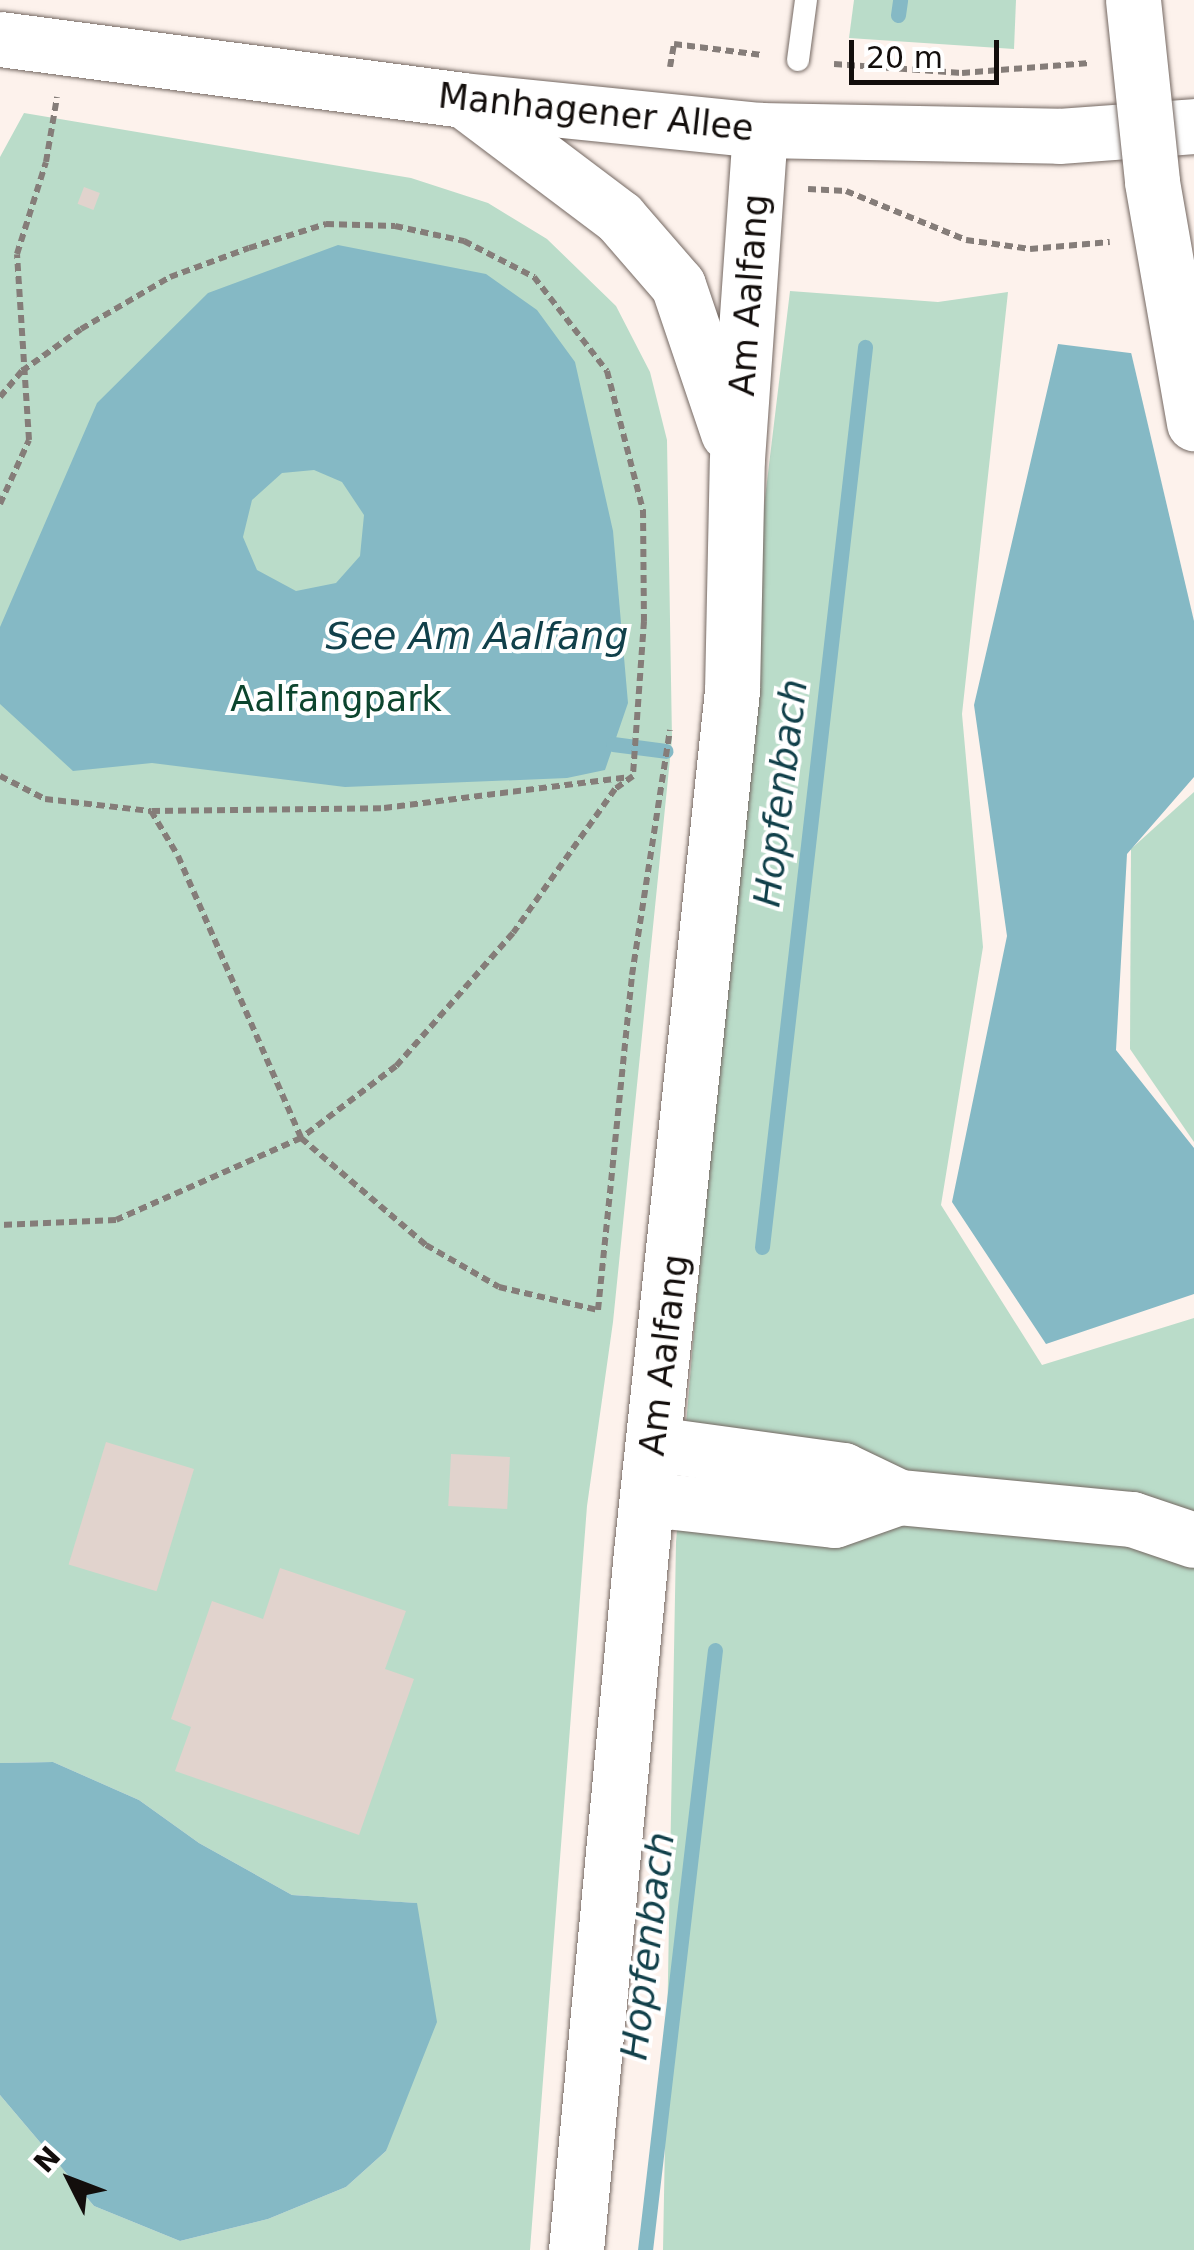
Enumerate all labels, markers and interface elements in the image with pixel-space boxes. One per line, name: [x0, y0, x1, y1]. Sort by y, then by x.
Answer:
scale bar: [854, 20, 1004, 82]
text: 20 m: [866, 40, 943, 75]
street label: Manhagener Allee: [436, 75, 756, 149]
street label: Am Aalfang: [721, 193, 777, 397]
water label: See Am Aalfang: [326, 614, 628, 660]
water label: Hopfenbach: [744, 676, 818, 910]
park label: Aalfangpark: [230, 678, 442, 720]
street label: Am Aalfang: [631, 1252, 697, 1458]
water label: Hopfenbach: [611, 1829, 685, 2063]
north arrow: [20, 2130, 120, 2230]
text: N: [27, 2140, 67, 2179]

